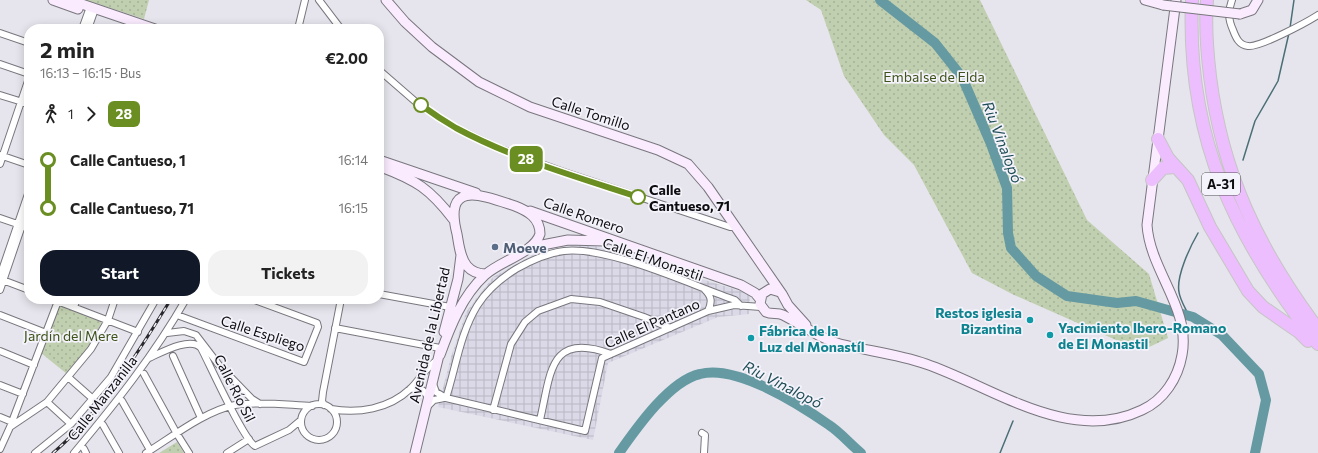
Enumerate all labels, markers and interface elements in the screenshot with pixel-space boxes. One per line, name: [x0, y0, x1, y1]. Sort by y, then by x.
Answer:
text: 2 min: [40, 36, 95, 63]
text: €2.00: [325, 49, 368, 67]
text: 16:13 – 16:15 · Bus: [40, 65, 141, 81]
park label: Embalse de Elda: [883, 68, 985, 85]
street label: Calle Tomillo: [550, 92, 632, 134]
unlabelled marker: [413, 97, 429, 113]
water label: Riu Vinalopó: [979, 98, 1027, 186]
icon: walk: [40, 103, 62, 125]
icon: forward: [80, 103, 102, 125]
text: 28: [116, 105, 132, 122]
text: 1: [68, 106, 74, 122]
line badge: 28: [508, 146, 544, 172]
text: 28: [518, 150, 534, 167]
text: Calle Cantueso, 1: [70, 151, 186, 169]
text: 16:14: [338, 152, 368, 168]
road number: A-31: [1202, 173, 1240, 195]
place label: Calle Cantueso, 71: [649, 181, 730, 214]
marker: Calle Cantueso, 71: [630, 189, 646, 205]
street label: Calle Romero: [541, 193, 627, 237]
text: Calle Cantueso, 71: [70, 199, 194, 217]
text: 16:15: [338, 200, 368, 216]
street label: Calle El Monastil: [601, 234, 705, 284]
place label: Moeve: [503, 239, 547, 256]
marker: Moeve: [490, 242, 500, 252]
button: Start: [40, 250, 200, 296]
button: Tickets: [208, 250, 368, 296]
street label: Avenida de la Libertad: [405, 265, 453, 405]
street label: Calle El Pantano: [602, 294, 702, 352]
place label: Restos iglesia Bizantina: [935, 304, 1022, 337]
street label: Calle Espliego: [219, 311, 307, 355]
marker: Restos iglesia Bizantina: [1025, 315, 1035, 325]
place label: Yacimiento Ibero-Romano de El Monastil: [1058, 319, 1226, 352]
place label: Fábrica de la Luz del Monastíl: [759, 322, 864, 355]
park label: Jardín del Mere: [24, 327, 118, 344]
marker: Yacimiento Ibero-Romano de El Monastil: [1045, 330, 1055, 340]
marker: Fábrica de la Luz del Monastíl: [746, 333, 756, 343]
street label: Calle Río Sil: [211, 351, 259, 425]
street label: Calle Manzanilla: [64, 352, 140, 444]
water label: Riu Vinalopó: [740, 356, 826, 412]

